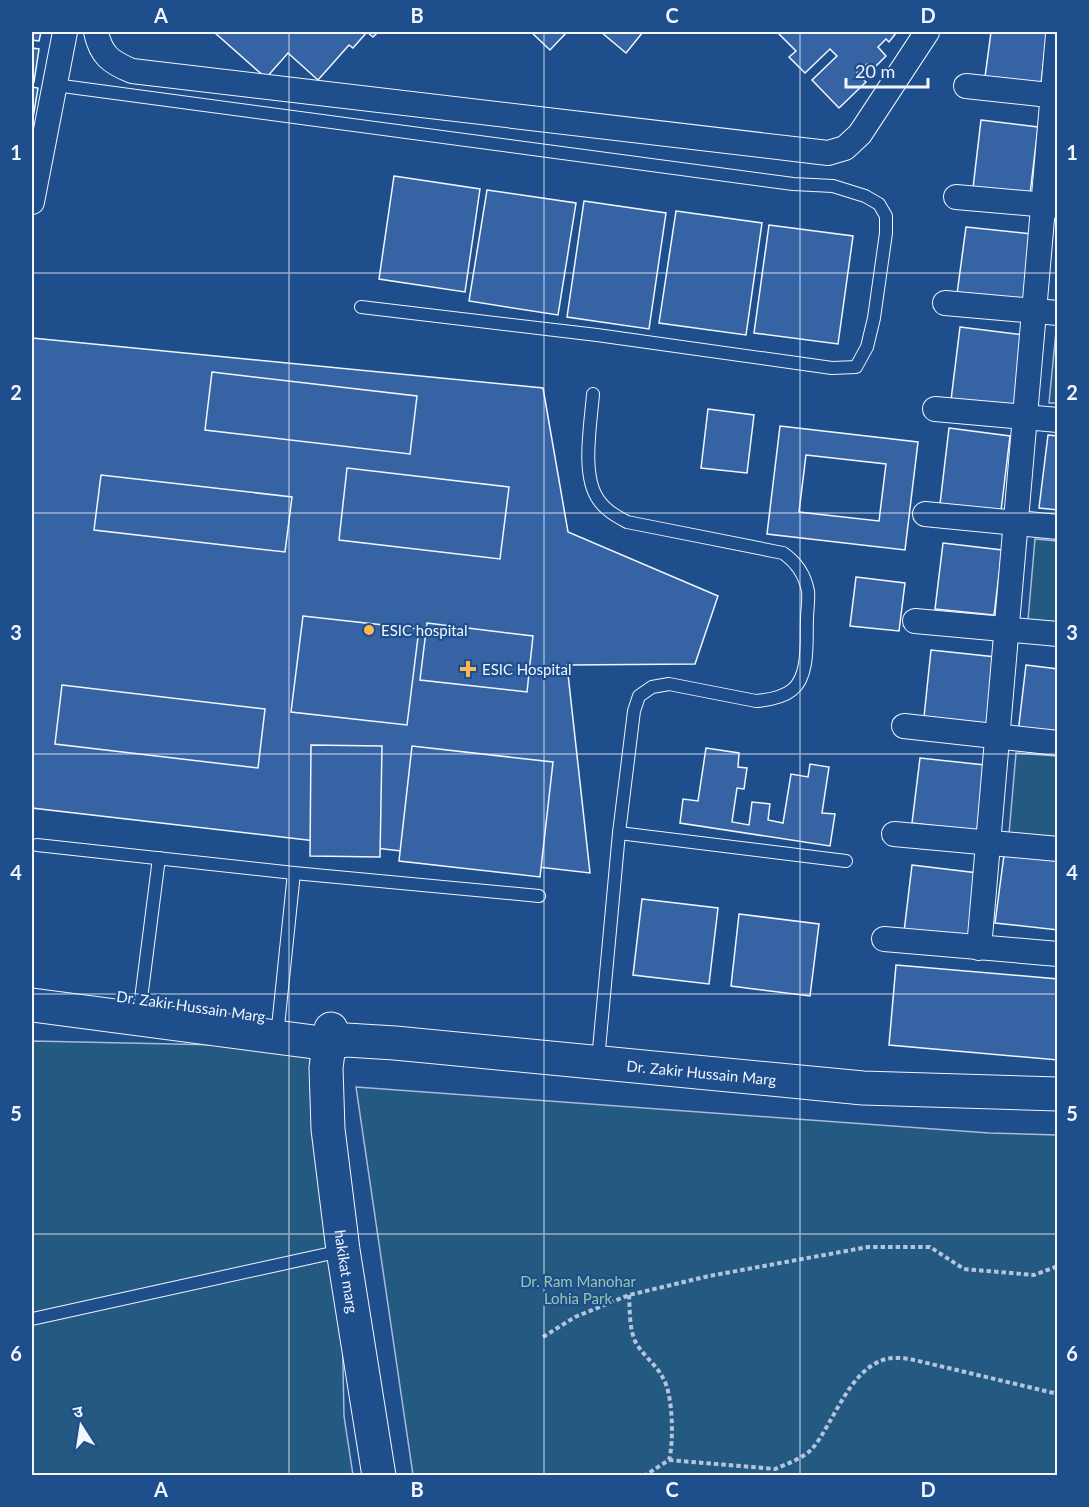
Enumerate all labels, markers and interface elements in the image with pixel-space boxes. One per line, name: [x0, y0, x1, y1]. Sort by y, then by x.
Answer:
text: A: [153, 3, 168, 27]
text: B: [410, 3, 424, 27]
text: C: [665, 3, 679, 27]
text: D: [920, 3, 936, 27]
scale bar: [846, 51, 928, 89]
text: 20 m: [855, 60, 895, 82]
text: 1: [10, 140, 22, 164]
text: 1: [1066, 140, 1078, 164]
text: 2: [10, 380, 22, 404]
text: 2: [1066, 380, 1078, 404]
text: 3: [10, 620, 22, 644]
text: 3: [1066, 620, 1078, 644]
place label: ESIC hospital: [381, 621, 468, 639]
marker: ESIC hospital: [362, 623, 376, 637]
marker: ESIC Hospital: [459, 660, 477, 678]
place label: ESIC Hospital: [482, 660, 571, 678]
text: 4: [10, 860, 22, 884]
text: 4: [1066, 860, 1078, 884]
street label: Dr. Zakir Hussain Marg: [115, 987, 267, 1025]
street label: Dr. Zakir Hussain Marg: [626, 1056, 777, 1089]
text: 5: [10, 1101, 22, 1125]
text: 5: [1066, 1101, 1078, 1125]
street label: hakikat marg: [332, 1229, 362, 1315]
park label: Dr. Ram Manohar Lohia Park: [520, 1272, 636, 1307]
text: 6: [10, 1341, 22, 1365]
text: 6: [1066, 1341, 1078, 1365]
north arrow: [51, 1396, 111, 1456]
text: उ: [71, 1400, 85, 1421]
text: A: [153, 1477, 168, 1501]
text: B: [410, 1477, 424, 1501]
text: C: [665, 1477, 679, 1501]
text: D: [920, 1477, 936, 1501]

